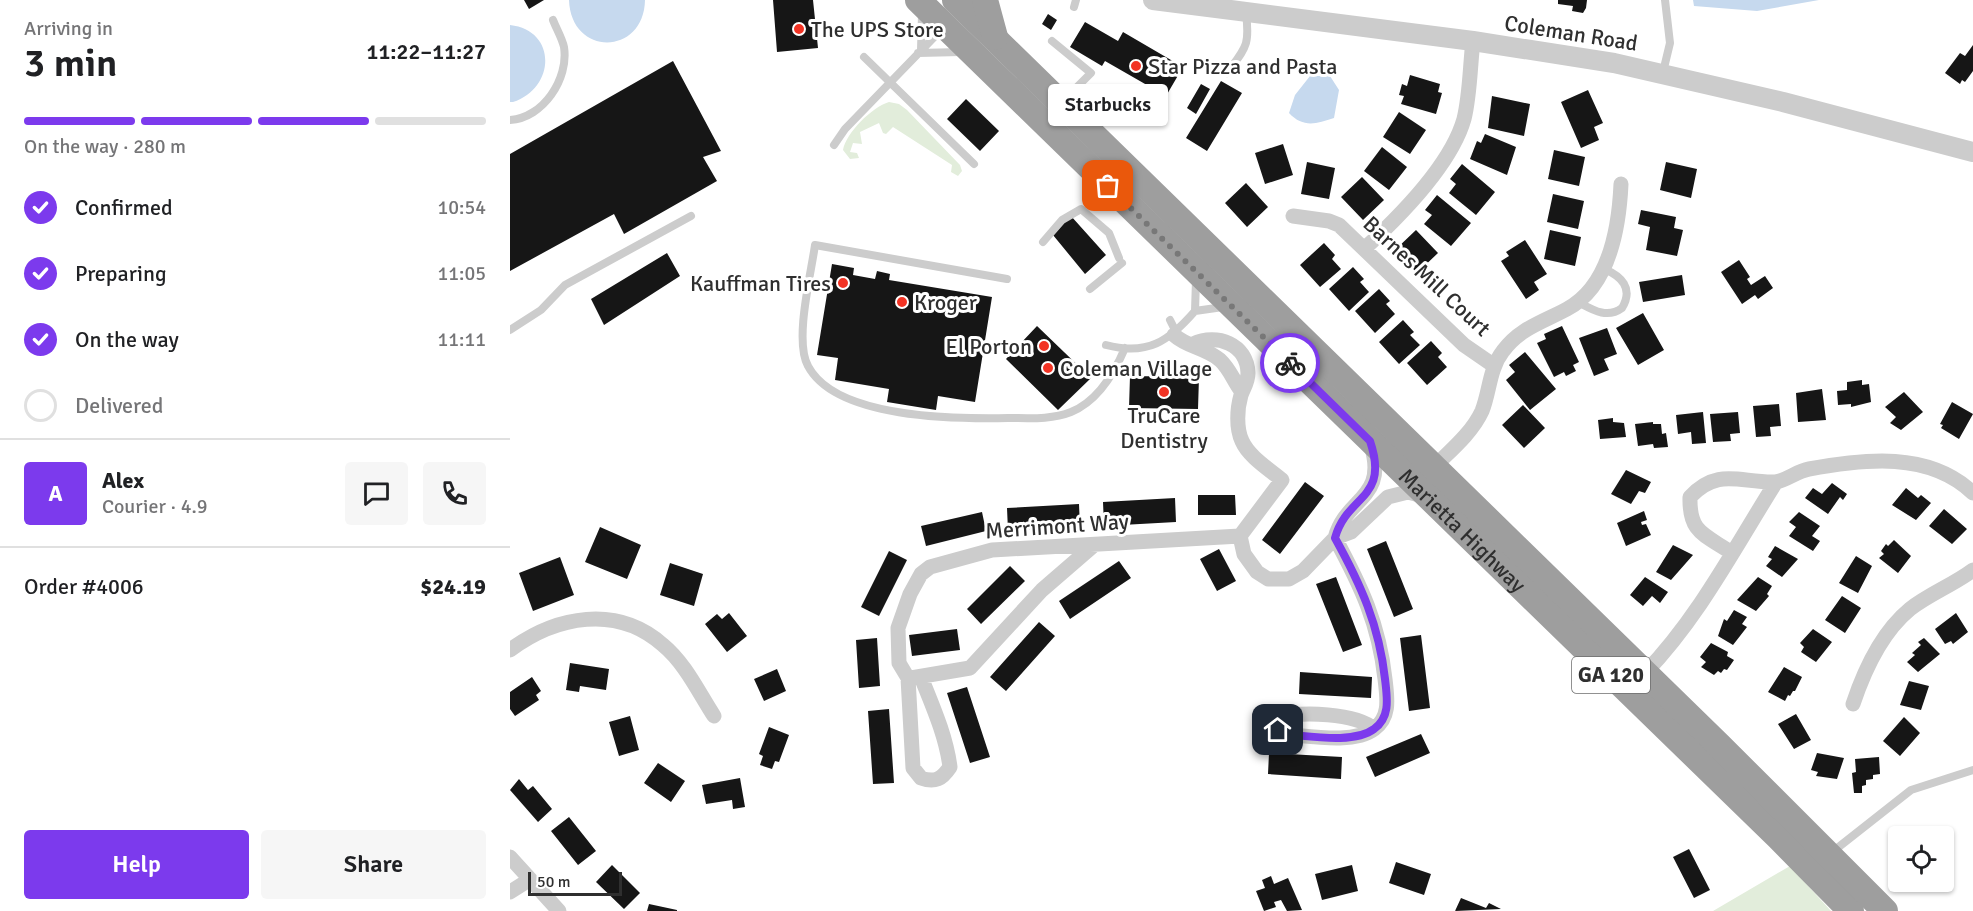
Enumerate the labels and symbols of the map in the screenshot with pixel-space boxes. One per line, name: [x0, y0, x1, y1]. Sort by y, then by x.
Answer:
street label: Coleman Road: [1502, 9, 1640, 57]
place label: The UPS Store: [811, 16, 944, 43]
marker: The UPS Store: [792, 22, 806, 36]
place label: Star Pizza and Pasta: [1148, 53, 1337, 80]
marker: Star Pizza and Pasta: [1129, 59, 1143, 73]
callout: Starbucks: [1048, 84, 1168, 126]
pin: [1082, 160, 1133, 211]
street label: Barnes Mill Court: [1358, 210, 1496, 342]
place label: Kauffman Tires: [690, 270, 831, 297]
marker: Kauffman Tires: [836, 276, 850, 290]
place label: Kroger: [914, 289, 977, 316]
marker: Kroger: [895, 295, 909, 309]
place label: El Porton: [945, 333, 1032, 360]
courier: [1260, 333, 1320, 393]
marker: El Porton: [1037, 339, 1051, 353]
place label: Coleman Village: [1060, 355, 1212, 382]
marker: Coleman Village: [1041, 361, 1055, 375]
marker: TruCare Dentistry: [1157, 385, 1171, 399]
place label: TruCare Dentistry: [1120, 402, 1208, 454]
street label: Marietta Highway: [1393, 462, 1532, 598]
street label: Merrimont Way: [984, 507, 1130, 544]
road number: GA 120: [1572, 657, 1650, 693]
pin: [1252, 704, 1303, 755]
scale bar: [528, 869, 622, 896]

